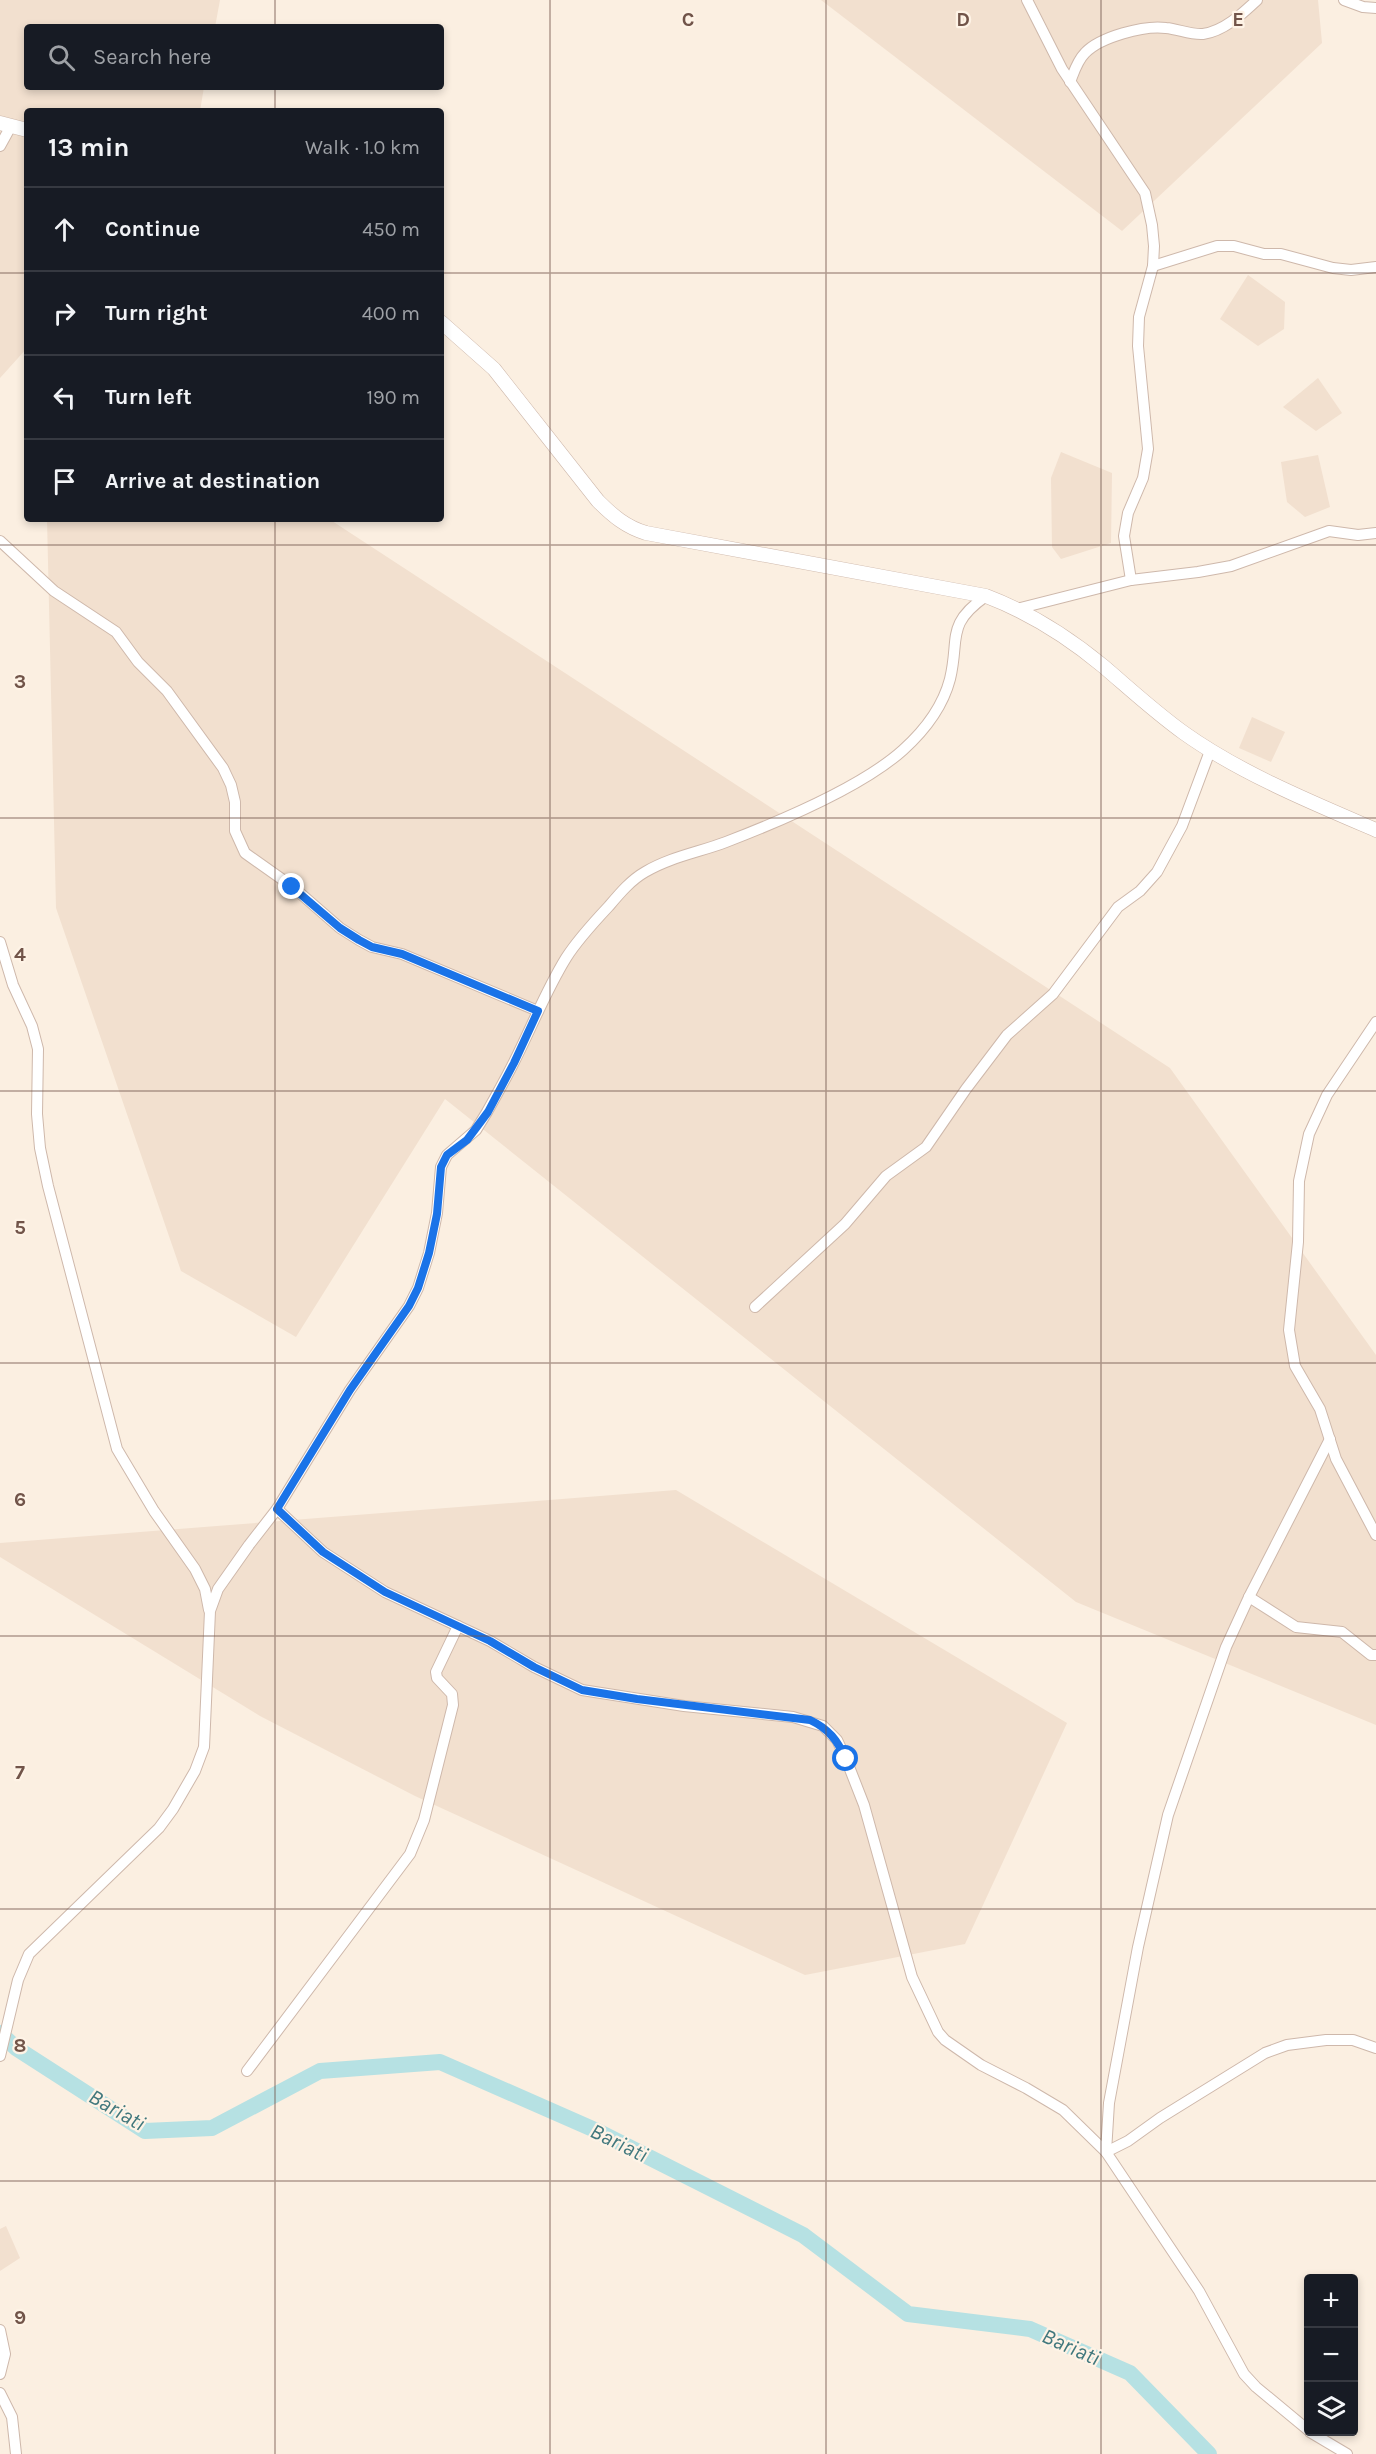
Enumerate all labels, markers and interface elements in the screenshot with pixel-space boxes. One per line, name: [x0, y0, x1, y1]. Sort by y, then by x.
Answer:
text: C: [682, 8, 694, 31]
text: D: [956, 8, 970, 31]
text: E: [1232, 8, 1244, 31]
search box: [24, 24, 444, 90]
icon: search: [45, 41, 78, 74]
text: Search here: [93, 44, 211, 70]
text: 13 min: [48, 132, 129, 163]
text: Walk · 1.0 km: [305, 136, 420, 159]
icon: ahead: [48, 213, 81, 246]
text: Continue: [105, 216, 200, 242]
text: 450 m: [362, 218, 420, 241]
icon: right: [48, 297, 81, 330]
text: Turn right: [105, 300, 208, 326]
text: 400 m: [362, 302, 420, 325]
icon: left: [48, 381, 81, 414]
text: Turn left: [105, 384, 192, 410]
text: 190 m: [366, 386, 420, 409]
icon: arrive: [48, 465, 81, 498]
text: Arrive at destination: [105, 468, 320, 494]
text: 3: [14, 670, 26, 693]
route end: [278, 873, 304, 899]
text: 4: [14, 943, 26, 966]
text: 5: [14, 1216, 26, 1239]
text: 6: [14, 1488, 26, 1511]
route start: [832, 1745, 858, 1771]
text: 7: [15, 1761, 25, 1784]
text: 8: [14, 2034, 26, 2057]
water label: Bariati: [84, 2083, 150, 2137]
water label: Bariati: [586, 2118, 652, 2168]
map controls: [1304, 2274, 1358, 2436]
button: +: [1304, 2274, 1358, 2328]
text: 9: [14, 2306, 26, 2329]
water label: Bariati: [1038, 2323, 1104, 2371]
button: −: [1304, 2328, 1358, 2382]
button: layers: [1304, 2382, 1358, 2436]

